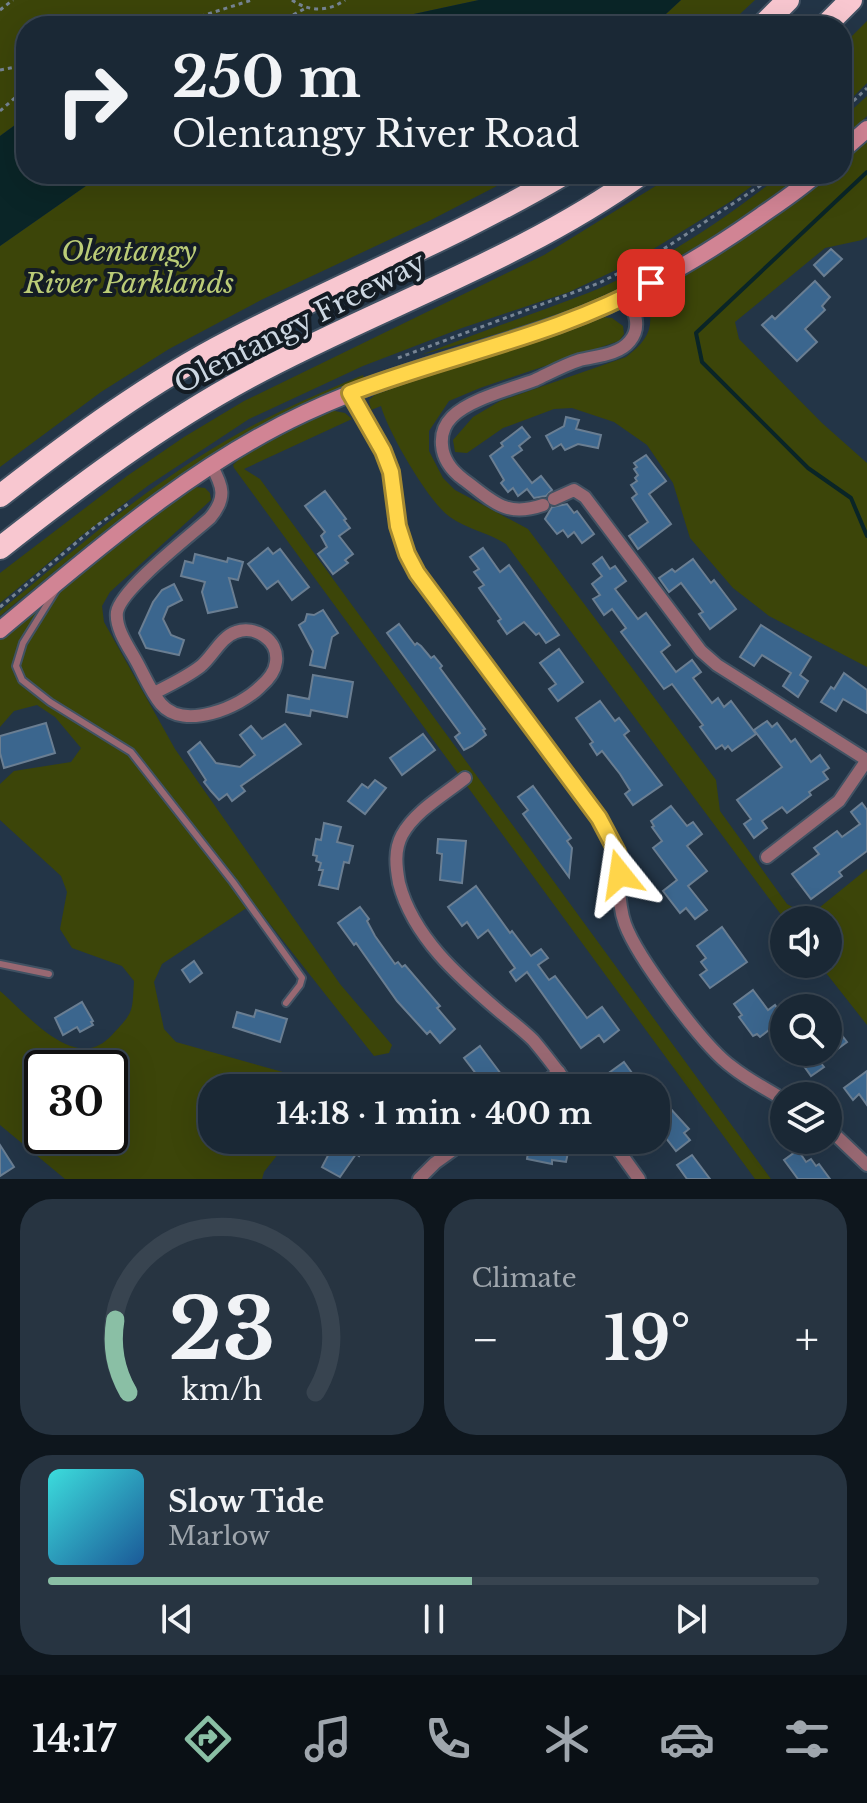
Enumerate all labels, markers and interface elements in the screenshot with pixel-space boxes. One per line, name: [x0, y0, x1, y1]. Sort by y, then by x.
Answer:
text: 250 m: [172, 43, 361, 112]
icon: right: [40, 48, 144, 152]
text: Olentangy River Road: [172, 112, 580, 157]
park label: Olentangy River Parklands: [23, 234, 234, 301]
street label: Olentangy Freeway: [168, 244, 432, 402]
pin: [617, 249, 685, 317]
icon: arrive: [629, 261, 673, 305]
position arrow: [578, 832, 662, 916]
map controls: [770, 906, 842, 1154]
button: sound: [770, 906, 842, 978]
button: search: [770, 994, 842, 1066]
speed limit sign: 30: [24, 1050, 128, 1154]
button: layers: [770, 1082, 842, 1154]
text: 14:18 · 1 min · 400 m: [276, 1095, 592, 1132]
text: Climate: [472, 1262, 577, 1294]
text: 23: [168, 1278, 275, 1381]
text: 19°: [604, 1302, 690, 1376]
text: −: [472, 1312, 499, 1367]
text: +: [795, 1312, 819, 1367]
text: km/h: [181, 1372, 262, 1408]
text: Slow Tide: [168, 1483, 324, 1520]
text: Marlow: [168, 1520, 270, 1552]
icon: previous: [155, 1597, 199, 1641]
icon: pause: [412, 1597, 456, 1641]
icon: next: [669, 1597, 713, 1641]
icon: directions: [180, 1711, 236, 1767]
icon: music: [300, 1711, 356, 1767]
icon: phone: [420, 1711, 476, 1767]
icon: climate: [539, 1711, 595, 1767]
icon: car: [659, 1711, 715, 1767]
icon: filters: [779, 1711, 835, 1767]
text: 14:17: [32, 1717, 116, 1762]

